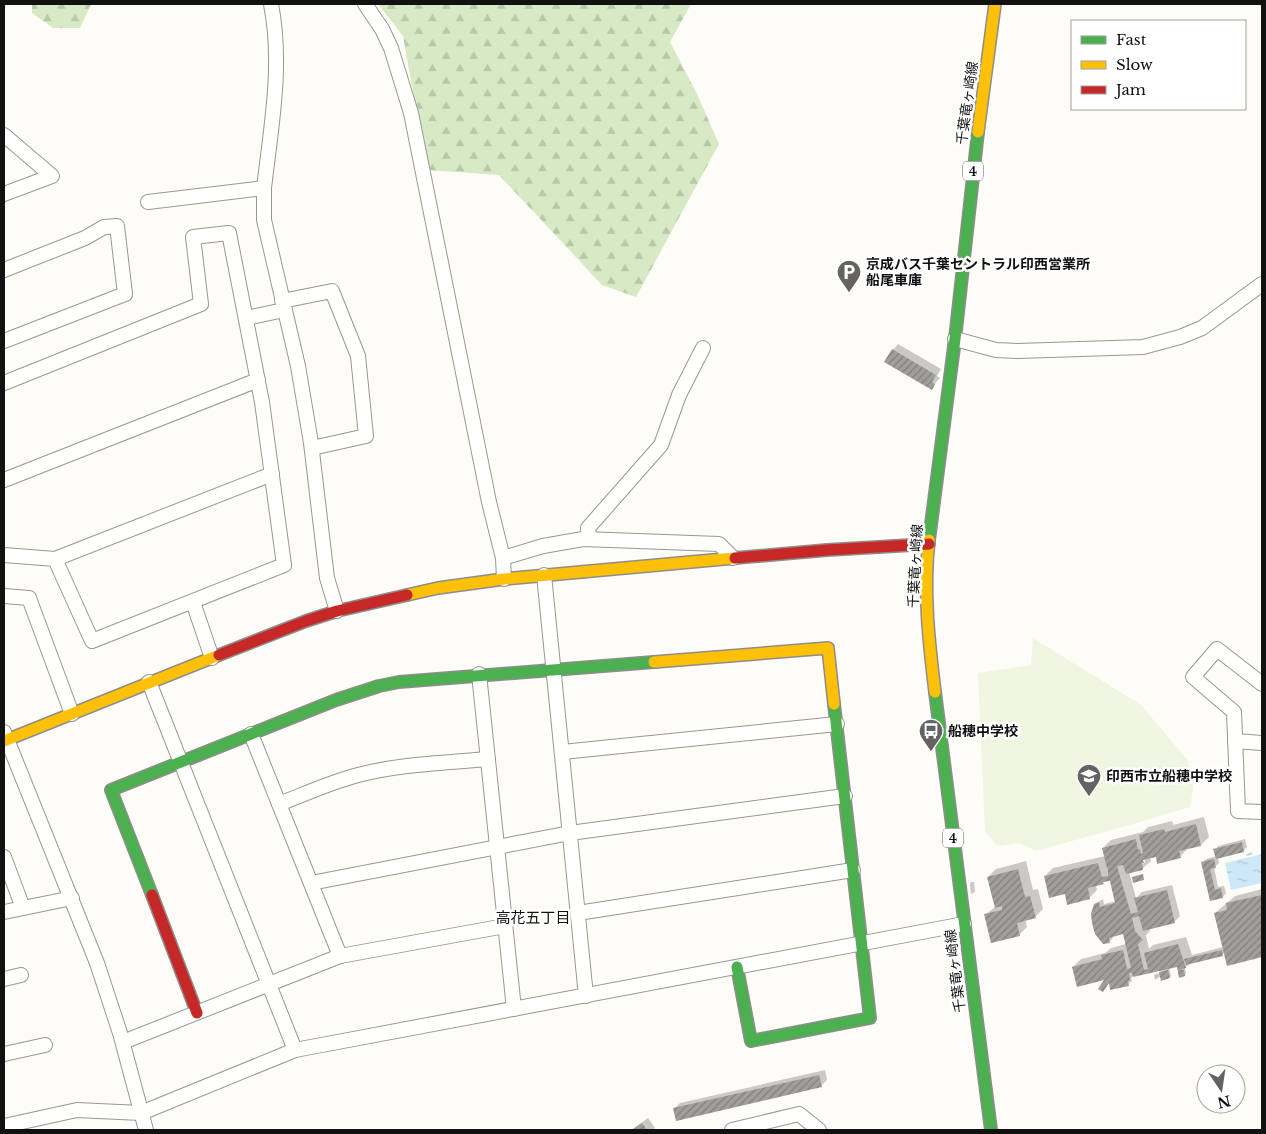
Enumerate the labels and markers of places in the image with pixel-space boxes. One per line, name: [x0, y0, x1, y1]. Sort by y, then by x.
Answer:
place label: 京成バス千葉セントラル印西営業所 船尾車庫: [866, 255, 1090, 289]
parking icon: 京成バス千葉セントラル印西営業所 船尾車庫: [836, 259, 862, 293]
bus stop icon: 船穂中学校: [918, 718, 944, 752]
place label: 船穂中学校: [948, 722, 1018, 740]
school or university icon: 印西市立船穂中学校: [1076, 763, 1102, 797]
place label: 印西市立船穂中学校: [1106, 767, 1232, 785]

